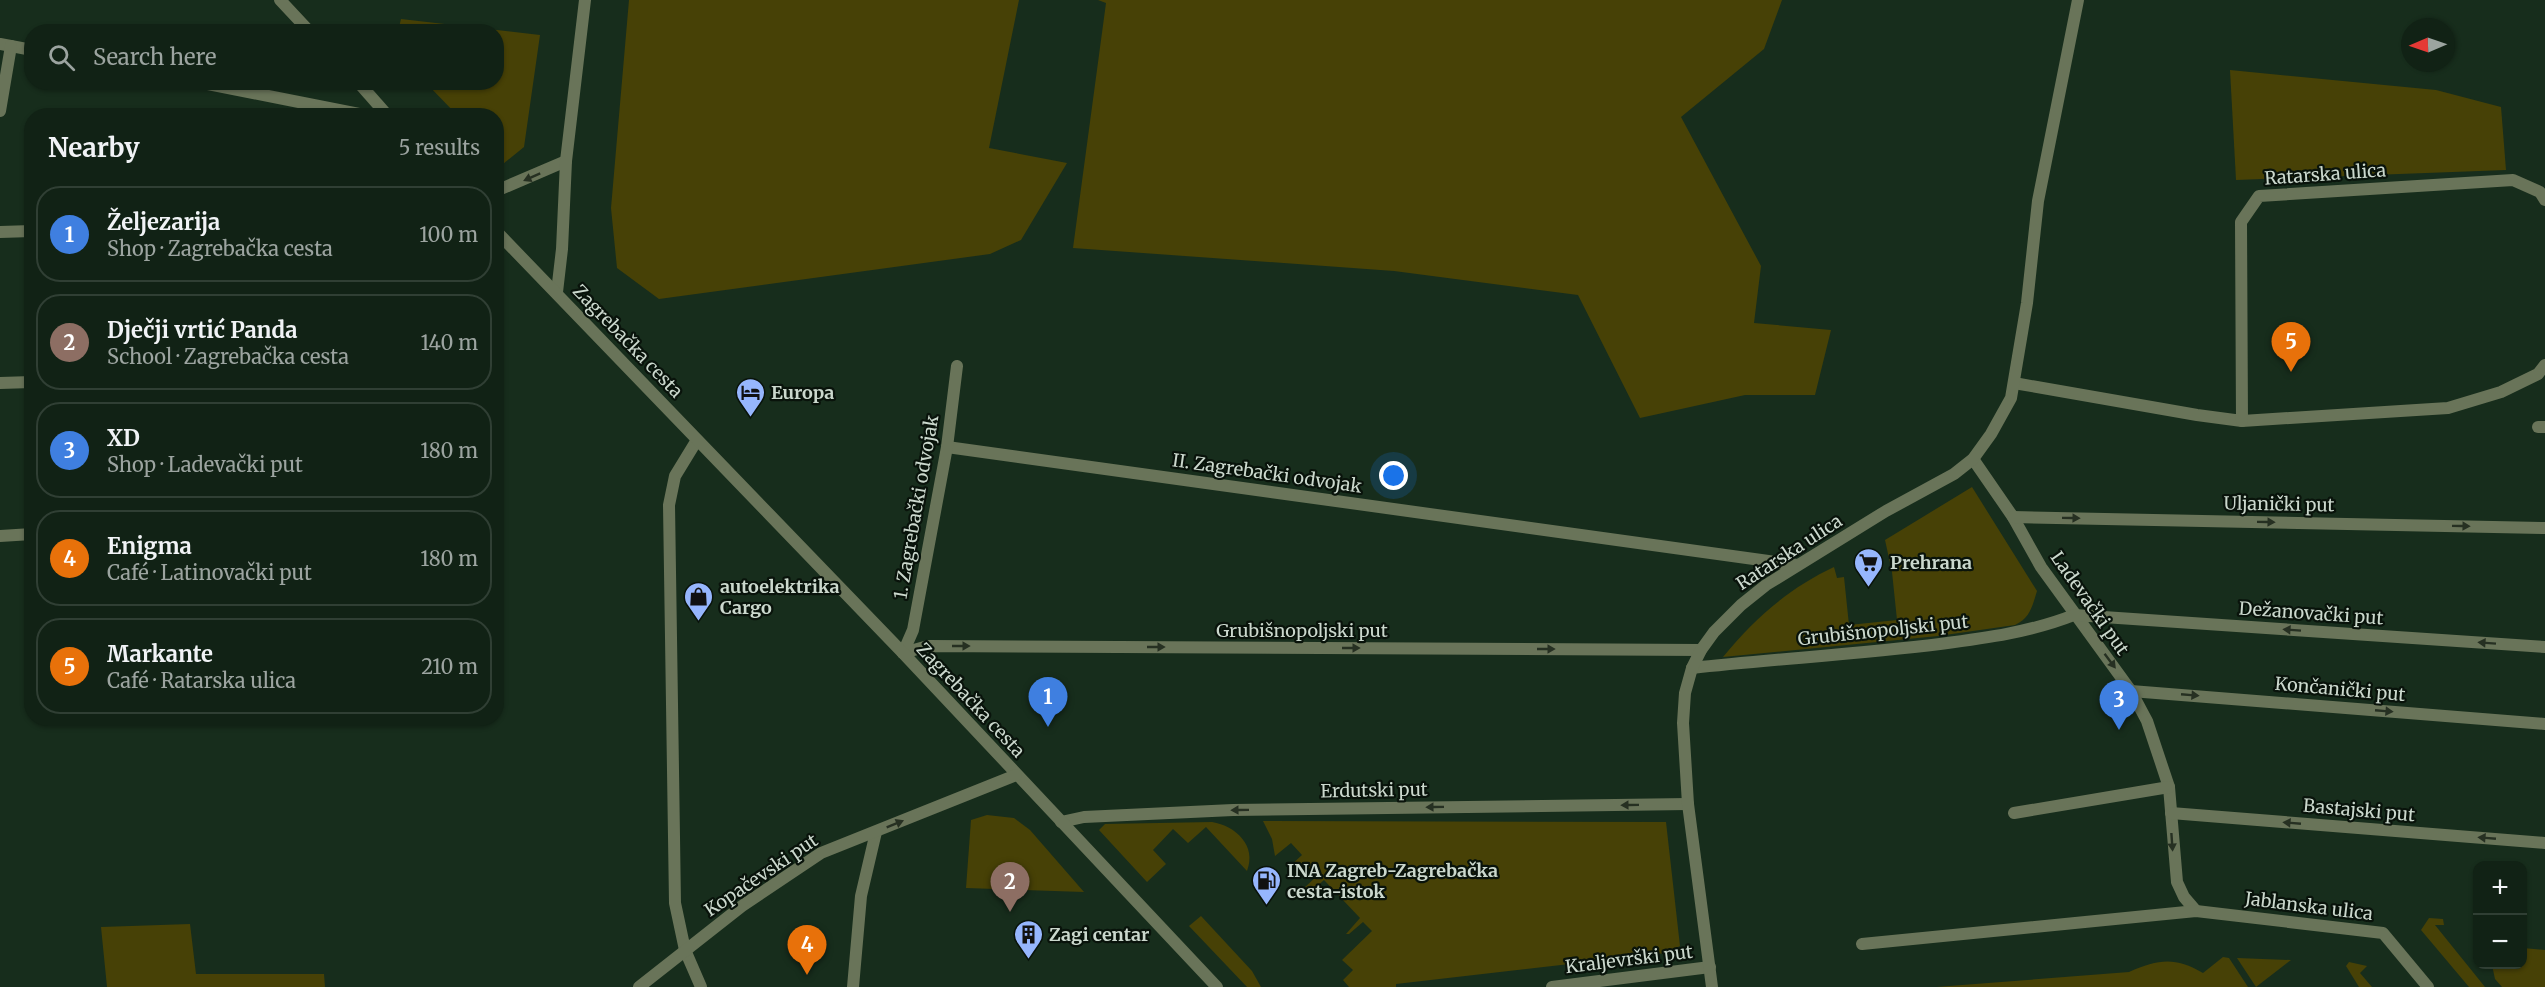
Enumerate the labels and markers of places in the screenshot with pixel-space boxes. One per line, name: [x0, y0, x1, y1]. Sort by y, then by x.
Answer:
pin: 5: [2272, 322, 2310, 372]
hotel icon: Europa: [734, 376, 766, 418]
place label: Europa: [771, 381, 834, 404]
supermarket icon: Prehrana: [1853, 546, 1885, 588]
place label: Prehrana: [1890, 551, 1972, 574]
place label: autoelektrika Cargo: [720, 575, 840, 619]
shop icon: autoelektrika Cargo: [683, 580, 715, 622]
pin: 1: [1028, 678, 1068, 727]
pin: 3: [2100, 680, 2138, 730]
place label: INA Zagreb-Zagrebačka cesta-istok: [1287, 859, 1498, 903]
pin: 2: [990, 862, 1030, 912]
fuel station icon: INA Zagreb-Zagrebačka cesta-istok: [1250, 864, 1282, 906]
building icon: Zagi centar: [1012, 918, 1044, 960]
place label: Zagi centar: [1049, 923, 1149, 946]
pin: 4: [788, 926, 826, 975]

